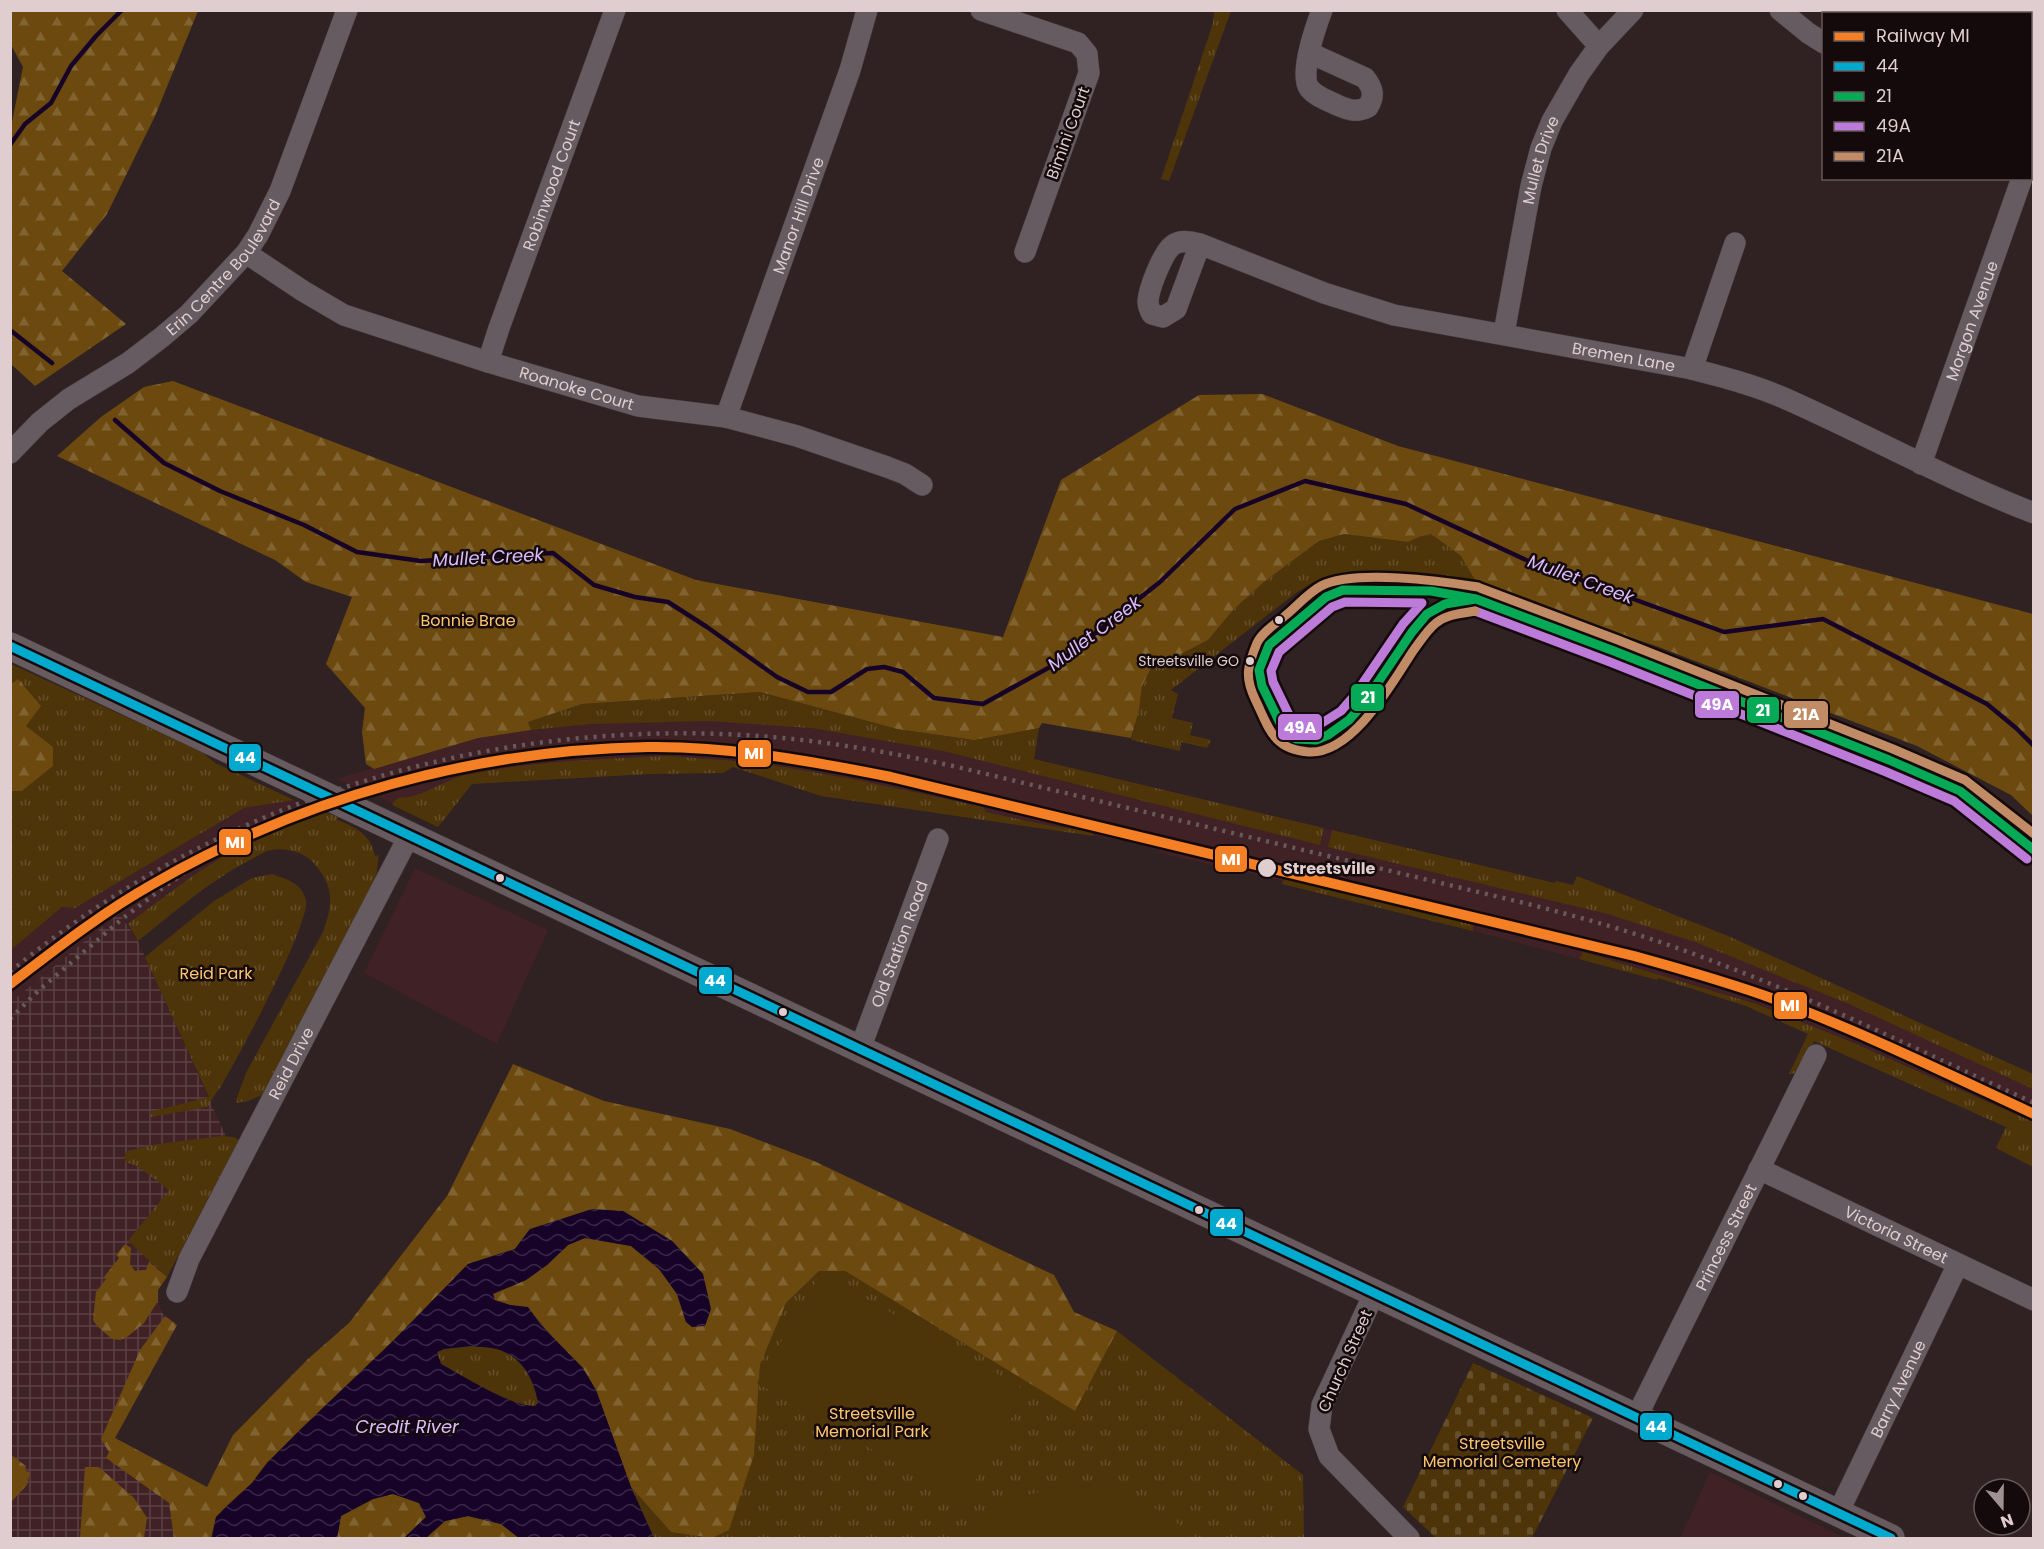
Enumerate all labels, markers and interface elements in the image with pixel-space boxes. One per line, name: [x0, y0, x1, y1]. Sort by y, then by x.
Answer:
legend: [1822, 12, 2032, 180]
text: Railway MI: [1876, 23, 1970, 48]
text: 44: [1876, 53, 1899, 78]
street label: Bimini Court: [1041, 83, 1095, 183]
text: 21: [1876, 83, 1892, 108]
street label: Mullet Drive: [1516, 111, 1565, 206]
text: 49A: [1876, 113, 1911, 138]
street label: Robinwood Court: [517, 116, 586, 254]
text: 21A: [1876, 143, 1904, 168]
street label: Manor Hill Drive: [767, 154, 830, 277]
street label: Erin Centre Boulevard: [161, 195, 286, 341]
street label: Morgon Avenue: [1940, 257, 2003, 384]
street label: Bremen Lane: [1570, 336, 1677, 377]
street label: Roanoke Court: [517, 360, 637, 416]
water label: Mullet Creek: [432, 542, 545, 572]
water label: Mullet Creek: [1524, 548, 1638, 610]
water label: Mullet Creek: [1042, 589, 1146, 676]
park label: Bonnie Brae: [420, 609, 516, 632]
unlabelled marker: [1273, 614, 1285, 626]
place label: Streetsville GO: [1138, 651, 1239, 671]
marker: Streetsville GO: [1244, 655, 1256, 667]
line badge: 21: [1350, 683, 1385, 712]
text: 21: [1360, 686, 1376, 709]
line badge: 49A: [1694, 690, 1740, 719]
text: 49A: [1701, 693, 1733, 716]
line badge: 21: [1746, 696, 1780, 724]
text: 21: [1755, 699, 1771, 722]
line badge: 21A: [1783, 700, 1829, 729]
text: 21A: [1793, 703, 1820, 726]
line badge: 49A: [1277, 713, 1323, 741]
text: 49A: [1284, 716, 1316, 739]
line badge: MI: [737, 739, 772, 768]
text: MI: [744, 742, 764, 765]
line badge: 44: [228, 743, 262, 772]
text: 44: [234, 746, 256, 769]
line badge: MI: [218, 828, 252, 856]
text: MI: [225, 831, 245, 854]
line badge: MI: [1214, 845, 1248, 873]
text: MI: [1221, 848, 1241, 871]
marker: Streetsville: [1256, 857, 1278, 879]
place label: Streetsville: [1283, 857, 1375, 880]
unlabelled marker: [494, 872, 506, 884]
street label: Old Station Road: [865, 877, 933, 1011]
park label: Reid Park: [180, 962, 253, 985]
line badge: 44: [698, 966, 733, 995]
text: 44: [704, 969, 726, 992]
line badge: MI: [1773, 991, 1808, 1020]
text: MI: [1780, 994, 1800, 1017]
unlabelled marker: [777, 1006, 789, 1018]
street label: Reid Drive: [263, 1023, 319, 1103]
street label: Princess Street: [1689, 1179, 1762, 1295]
street label: Victoria Street: [1841, 1200, 1952, 1269]
unlabelled marker: [1193, 1204, 1205, 1216]
line badge: 44: [1209, 1208, 1244, 1237]
text: 44: [1215, 1212, 1237, 1235]
street label: Church Street: [1312, 1306, 1378, 1416]
street label: Barry Avenue: [1865, 1336, 1931, 1441]
park label: Streetsville Memorial Park: [815, 1402, 930, 1443]
line badge: 44: [1639, 1412, 1673, 1441]
water label: Credit River: [355, 1414, 460, 1439]
text: 44: [1645, 1415, 1667, 1438]
park label: Streetsville Memorial Cemetery: [1423, 1432, 1581, 1473]
north arrow: [1972, 1477, 2032, 1537]
unlabelled marker: [1772, 1478, 1784, 1490]
unlabelled marker: [1797, 1490, 1809, 1502]
text: N: [1997, 1508, 2017, 1533]

